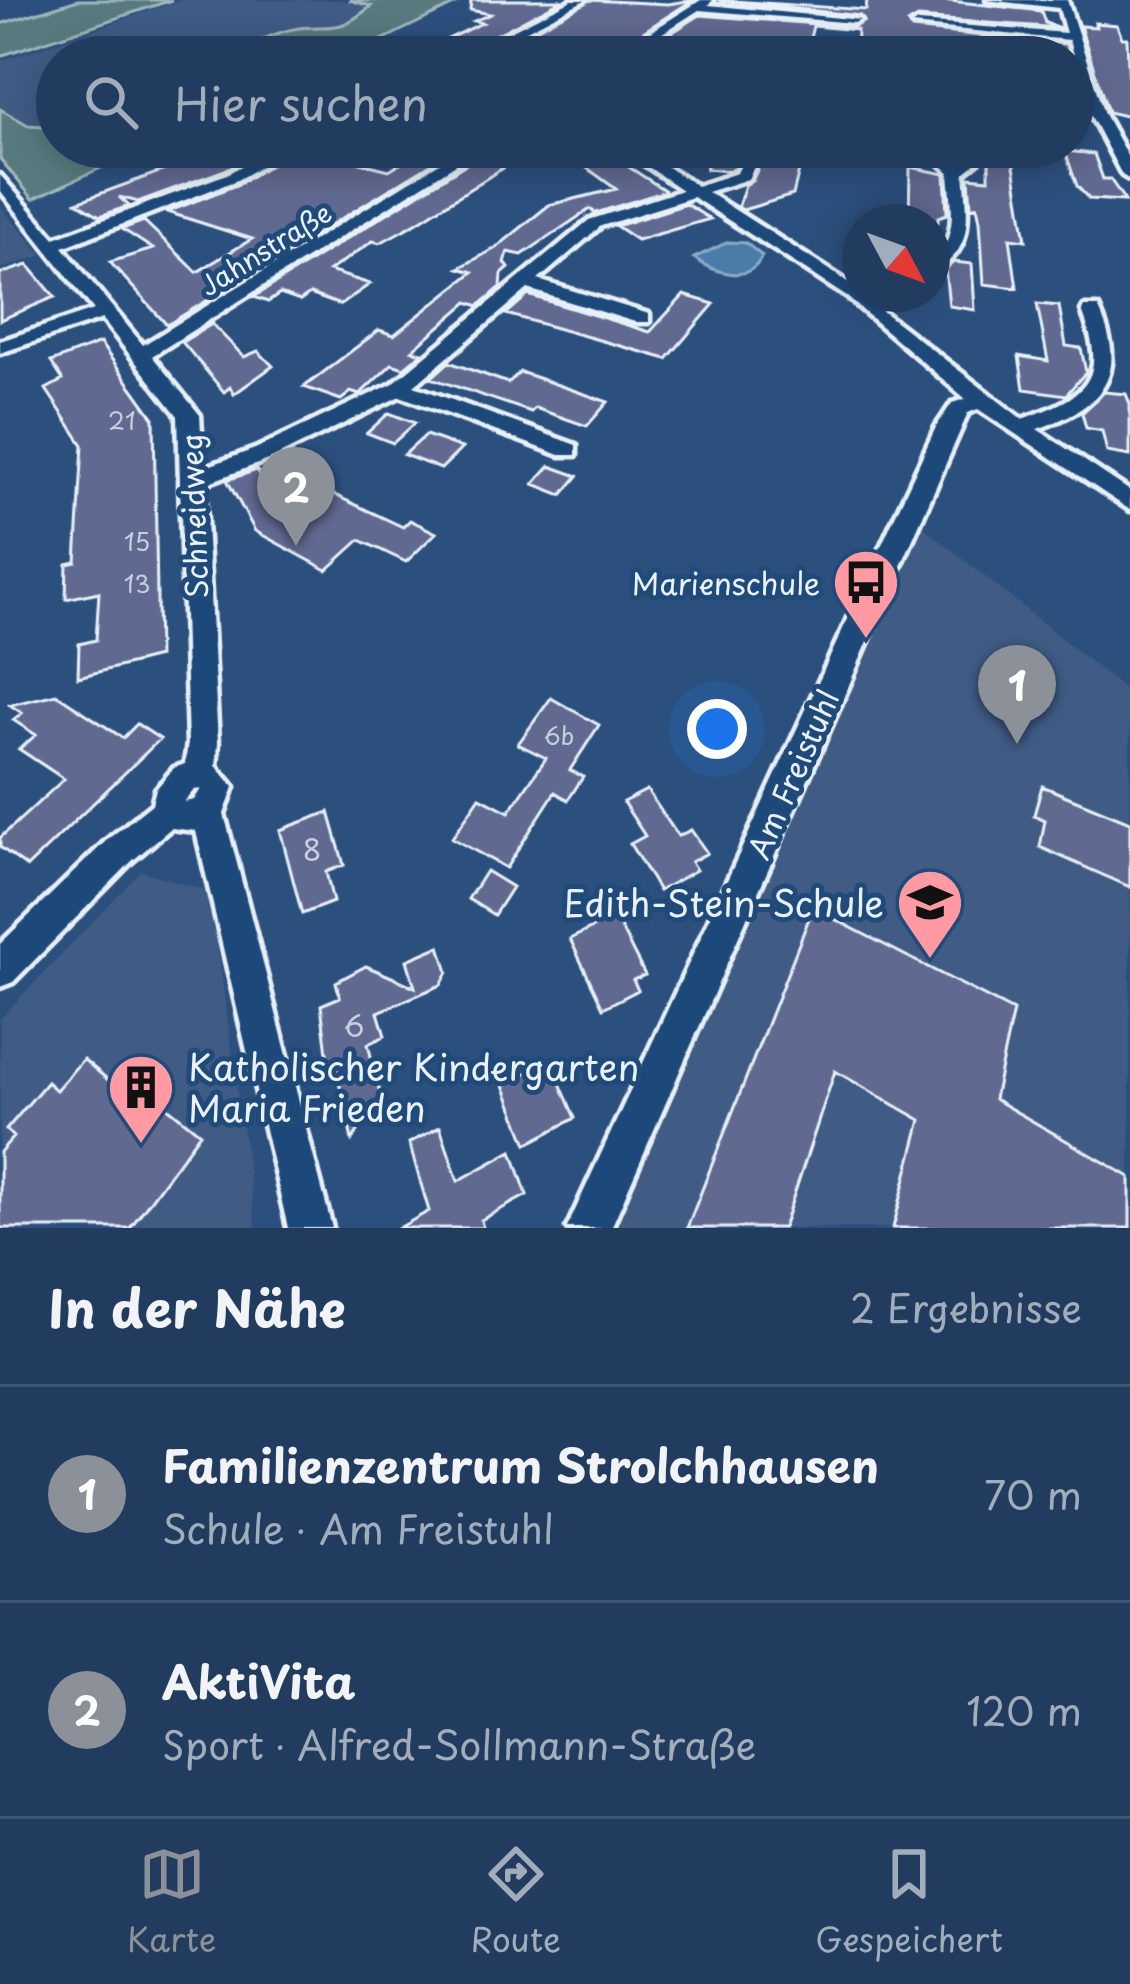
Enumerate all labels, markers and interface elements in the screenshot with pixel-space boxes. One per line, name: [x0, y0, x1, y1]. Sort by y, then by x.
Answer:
search box: [36, 36, 1094, 168]
text: Hier suchen: [174, 68, 428, 136]
icon: search: [78, 69, 144, 135]
street label: Jahnstraße: [191, 191, 339, 305]
north arrow: [842, 204, 950, 312]
house number: 21: [108, 402, 136, 438]
street label: Schneidweg: [168, 433, 218, 599]
pin: 2: [257, 447, 335, 546]
house number: 15: [124, 523, 150, 559]
bus stop icon: Marienschule: [831, 547, 901, 641]
place label: Marienschule: [632, 560, 820, 605]
house number: 13: [124, 565, 150, 601]
pin: 1: [978, 645, 1056, 744]
street label: Am Freistuhl: [735, 682, 849, 866]
your location: [687, 699, 747, 759]
house number: 6b: [544, 717, 574, 753]
house number: 8: [303, 826, 321, 871]
school or university icon: Edith-Stein-Schule: [895, 867, 965, 961]
place label: Edith-Stein-Schule: [564, 875, 884, 929]
house number: 6: [343, 1002, 365, 1047]
place label: Katholischer Kindergarten Maria Frieden: [188, 1039, 639, 1134]
building icon: Katholischer Kindergarten Maria Frieden: [106, 1052, 176, 1146]
text: In der Nähe: [48, 1268, 345, 1345]
text: 2 Ergebnisse: [850, 1277, 1082, 1336]
text: Familienzentrum Strolchhausen: [162, 1430, 879, 1498]
text: 1: [78, 1464, 96, 1523]
text: 70 m: [984, 1464, 1082, 1523]
text: Schule · Am Freistuhl: [162, 1498, 554, 1557]
text: AktiVita: [162, 1646, 356, 1714]
text: 2: [73, 1680, 101, 1739]
text: 120 m: [966, 1680, 1082, 1739]
text: Sport · Alfred-Sollmann-Straße: [162, 1714, 756, 1773]
tab: Karte: [127, 1841, 216, 1963]
tab: Route: [471, 1841, 561, 1963]
tab: Gespeichert: [815, 1841, 1003, 1963]

